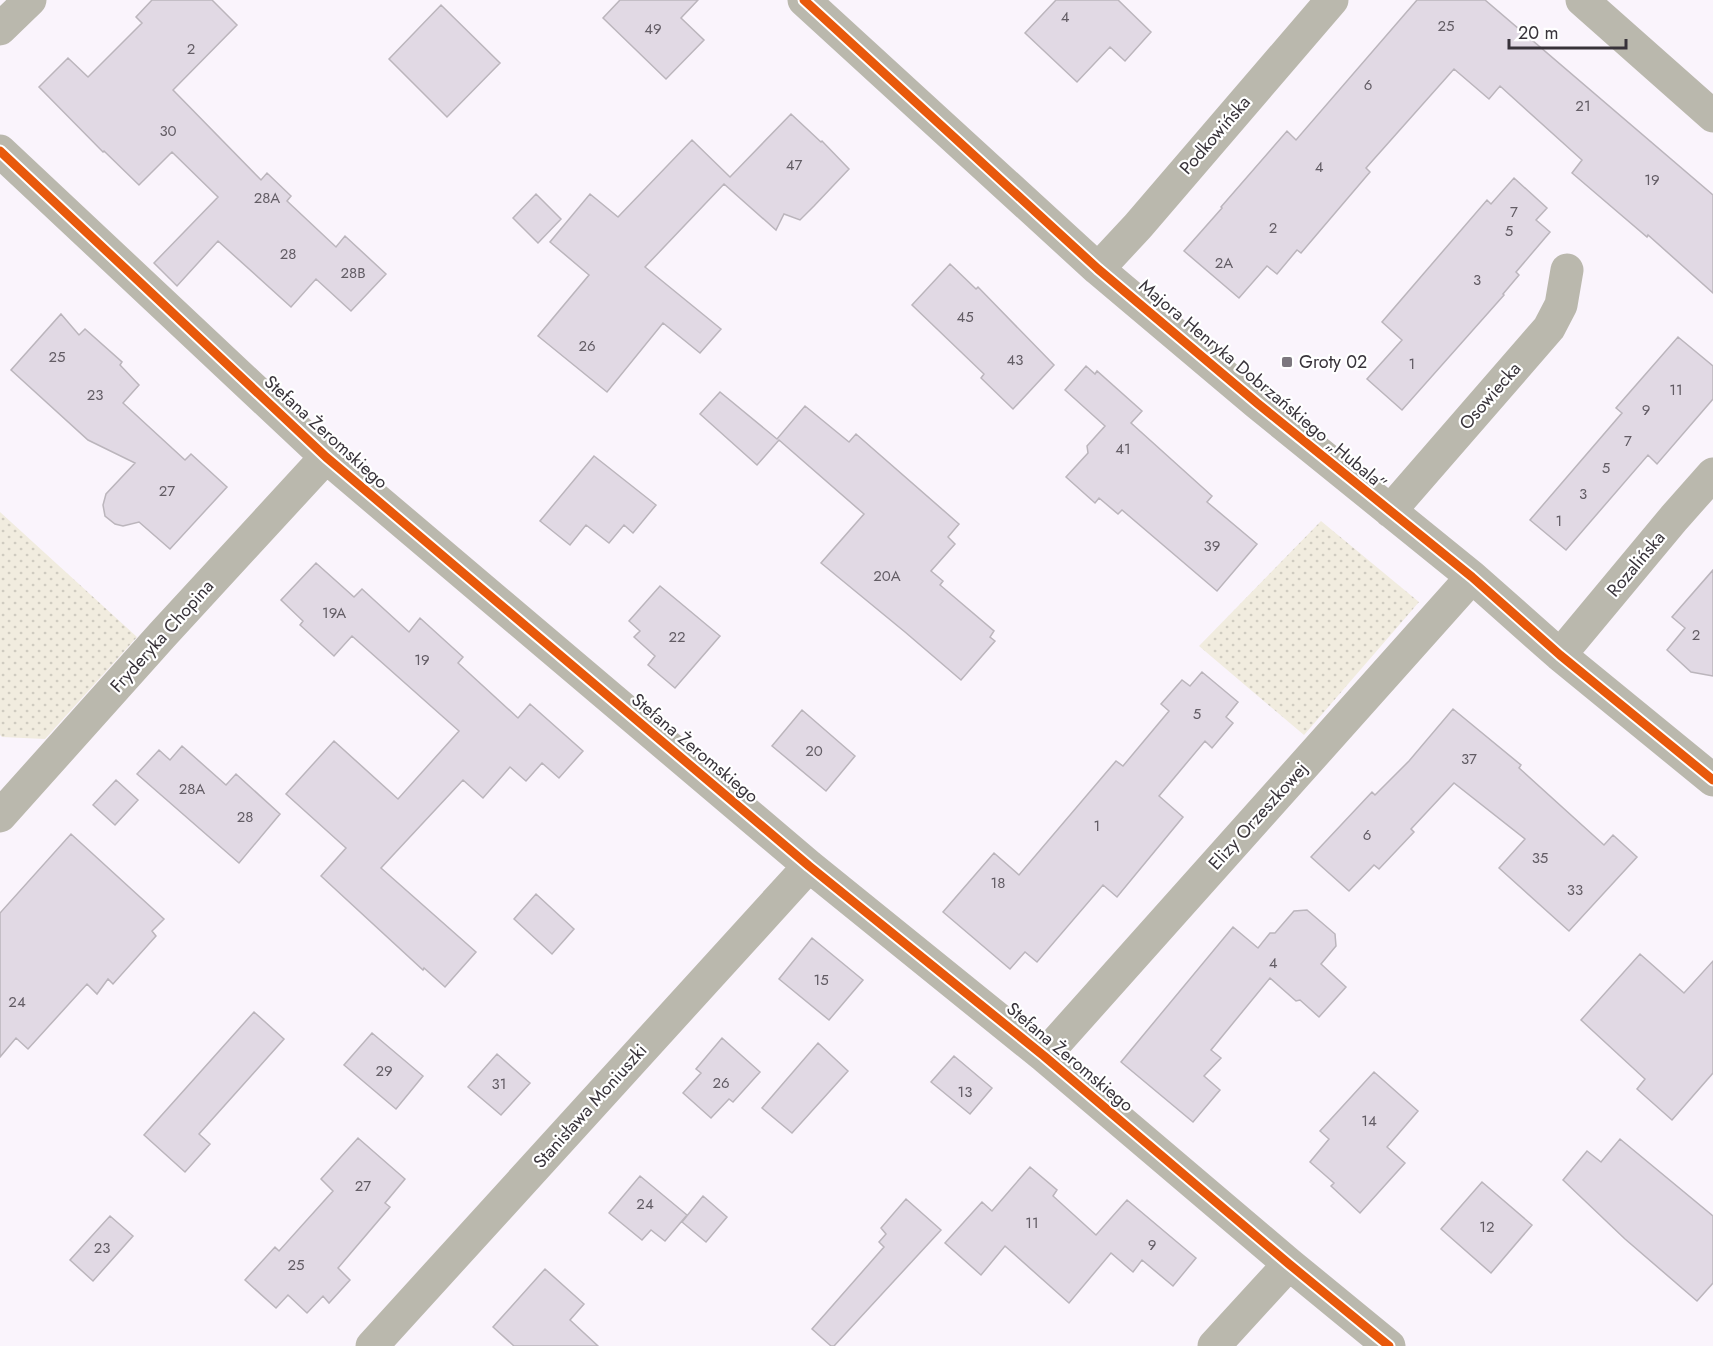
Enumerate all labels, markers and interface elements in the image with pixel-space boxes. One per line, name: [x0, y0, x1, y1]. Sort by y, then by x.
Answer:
house number: 4: [1061, 6, 1070, 28]
scale bar: [1509, 12, 1626, 50]
house number: 25: [1438, 15, 1455, 37]
house number: 49: [644, 18, 662, 40]
text: 20 m: [1518, 20, 1558, 46]
house number: 2: [187, 38, 195, 60]
house number: 6: [1364, 74, 1372, 96]
street label: Podkowińska: [1173, 90, 1257, 180]
house number: 21: [1575, 95, 1591, 117]
house number: 30: [159, 120, 177, 142]
house number: 47: [786, 154, 802, 176]
house number: 4: [1315, 156, 1324, 178]
house number: 19: [1644, 169, 1660, 191]
house number: 28A: [254, 187, 280, 209]
house number: 7: [1510, 201, 1518, 223]
house number: 2: [1269, 217, 1277, 239]
house number: 5: [1505, 220, 1513, 242]
house number: 28: [280, 243, 296, 265]
house number: 2A: [1215, 252, 1233, 274]
house number: 28B: [340, 262, 366, 284]
house number: 3: [1473, 269, 1481, 291]
street label: Majora Henryka Dobrzańskiego „Hubala”: [1133, 273, 1393, 497]
house number: 45: [956, 306, 974, 328]
house number: 26: [578, 335, 596, 357]
house number: 25: [49, 346, 66, 368]
house number: 43: [1007, 349, 1023, 371]
place label: Groty 02: [1299, 349, 1367, 375]
house number: 1: [1409, 353, 1415, 375]
marker: Groty 02: [1280, 355, 1294, 369]
street label: Osowiecka: [1453, 356, 1527, 436]
street label: Stefana Żeromskiego: [258, 369, 394, 495]
house number: 11: [1669, 379, 1683, 401]
house number: 23: [87, 384, 103, 406]
house number: 9: [1642, 399, 1650, 421]
house number: 7: [1624, 430, 1632, 452]
house number: 41: [1115, 438, 1131, 460]
house number: 5: [1602, 457, 1610, 479]
house number: 27: [159, 480, 175, 502]
house number: 3: [1579, 483, 1587, 505]
house number: 1: [1556, 510, 1562, 532]
street label: Rozalińska: [1601, 526, 1671, 602]
house number: 39: [1204, 535, 1220, 557]
house number: 20A: [873, 565, 901, 587]
street label: Fryderyka Chopina: [104, 574, 220, 698]
house number: 19A: [322, 602, 346, 624]
house number: 2: [1692, 624, 1700, 646]
house number: 22: [668, 626, 686, 648]
house number: 19: [414, 649, 430, 671]
street label: Stefana Żeromskiego: [626, 687, 764, 809]
house number: 5: [1193, 703, 1201, 725]
house number: 20: [805, 740, 823, 762]
house number: 37: [1461, 748, 1477, 770]
street label: Elizy Orzeszkowej: [1202, 756, 1314, 876]
house number: 28A: [179, 778, 205, 800]
house number: 28: [237, 806, 253, 828]
house number: 1: [1094, 815, 1100, 837]
house number: 6: [1363, 824, 1371, 846]
house number: 35: [1532, 847, 1548, 869]
house number: 18: [991, 872, 1005, 894]
house number: 33: [1567, 879, 1583, 901]
house number: 4: [1269, 952, 1278, 974]
house number: 15: [813, 969, 829, 991]
house number: 24: [8, 991, 26, 1013]
street label: Stefana Żeromskiego: [1001, 996, 1139, 1118]
street label: Stanisława Moniuszki: [527, 1038, 653, 1174]
house number: 29: [375, 1060, 393, 1082]
house number: 26: [712, 1072, 730, 1094]
house number: 31: [492, 1073, 506, 1095]
house number: 13: [958, 1081, 972, 1103]
house number: 14: [1361, 1110, 1377, 1132]
house number: 27: [355, 1175, 371, 1197]
house number: 24: [636, 1193, 654, 1215]
house number: 11: [1025, 1212, 1039, 1234]
house number: 12: [1479, 1216, 1495, 1238]
house number: 9: [1148, 1234, 1156, 1256]
house number: 23: [94, 1237, 110, 1259]
house number: 25: [288, 1254, 305, 1276]

